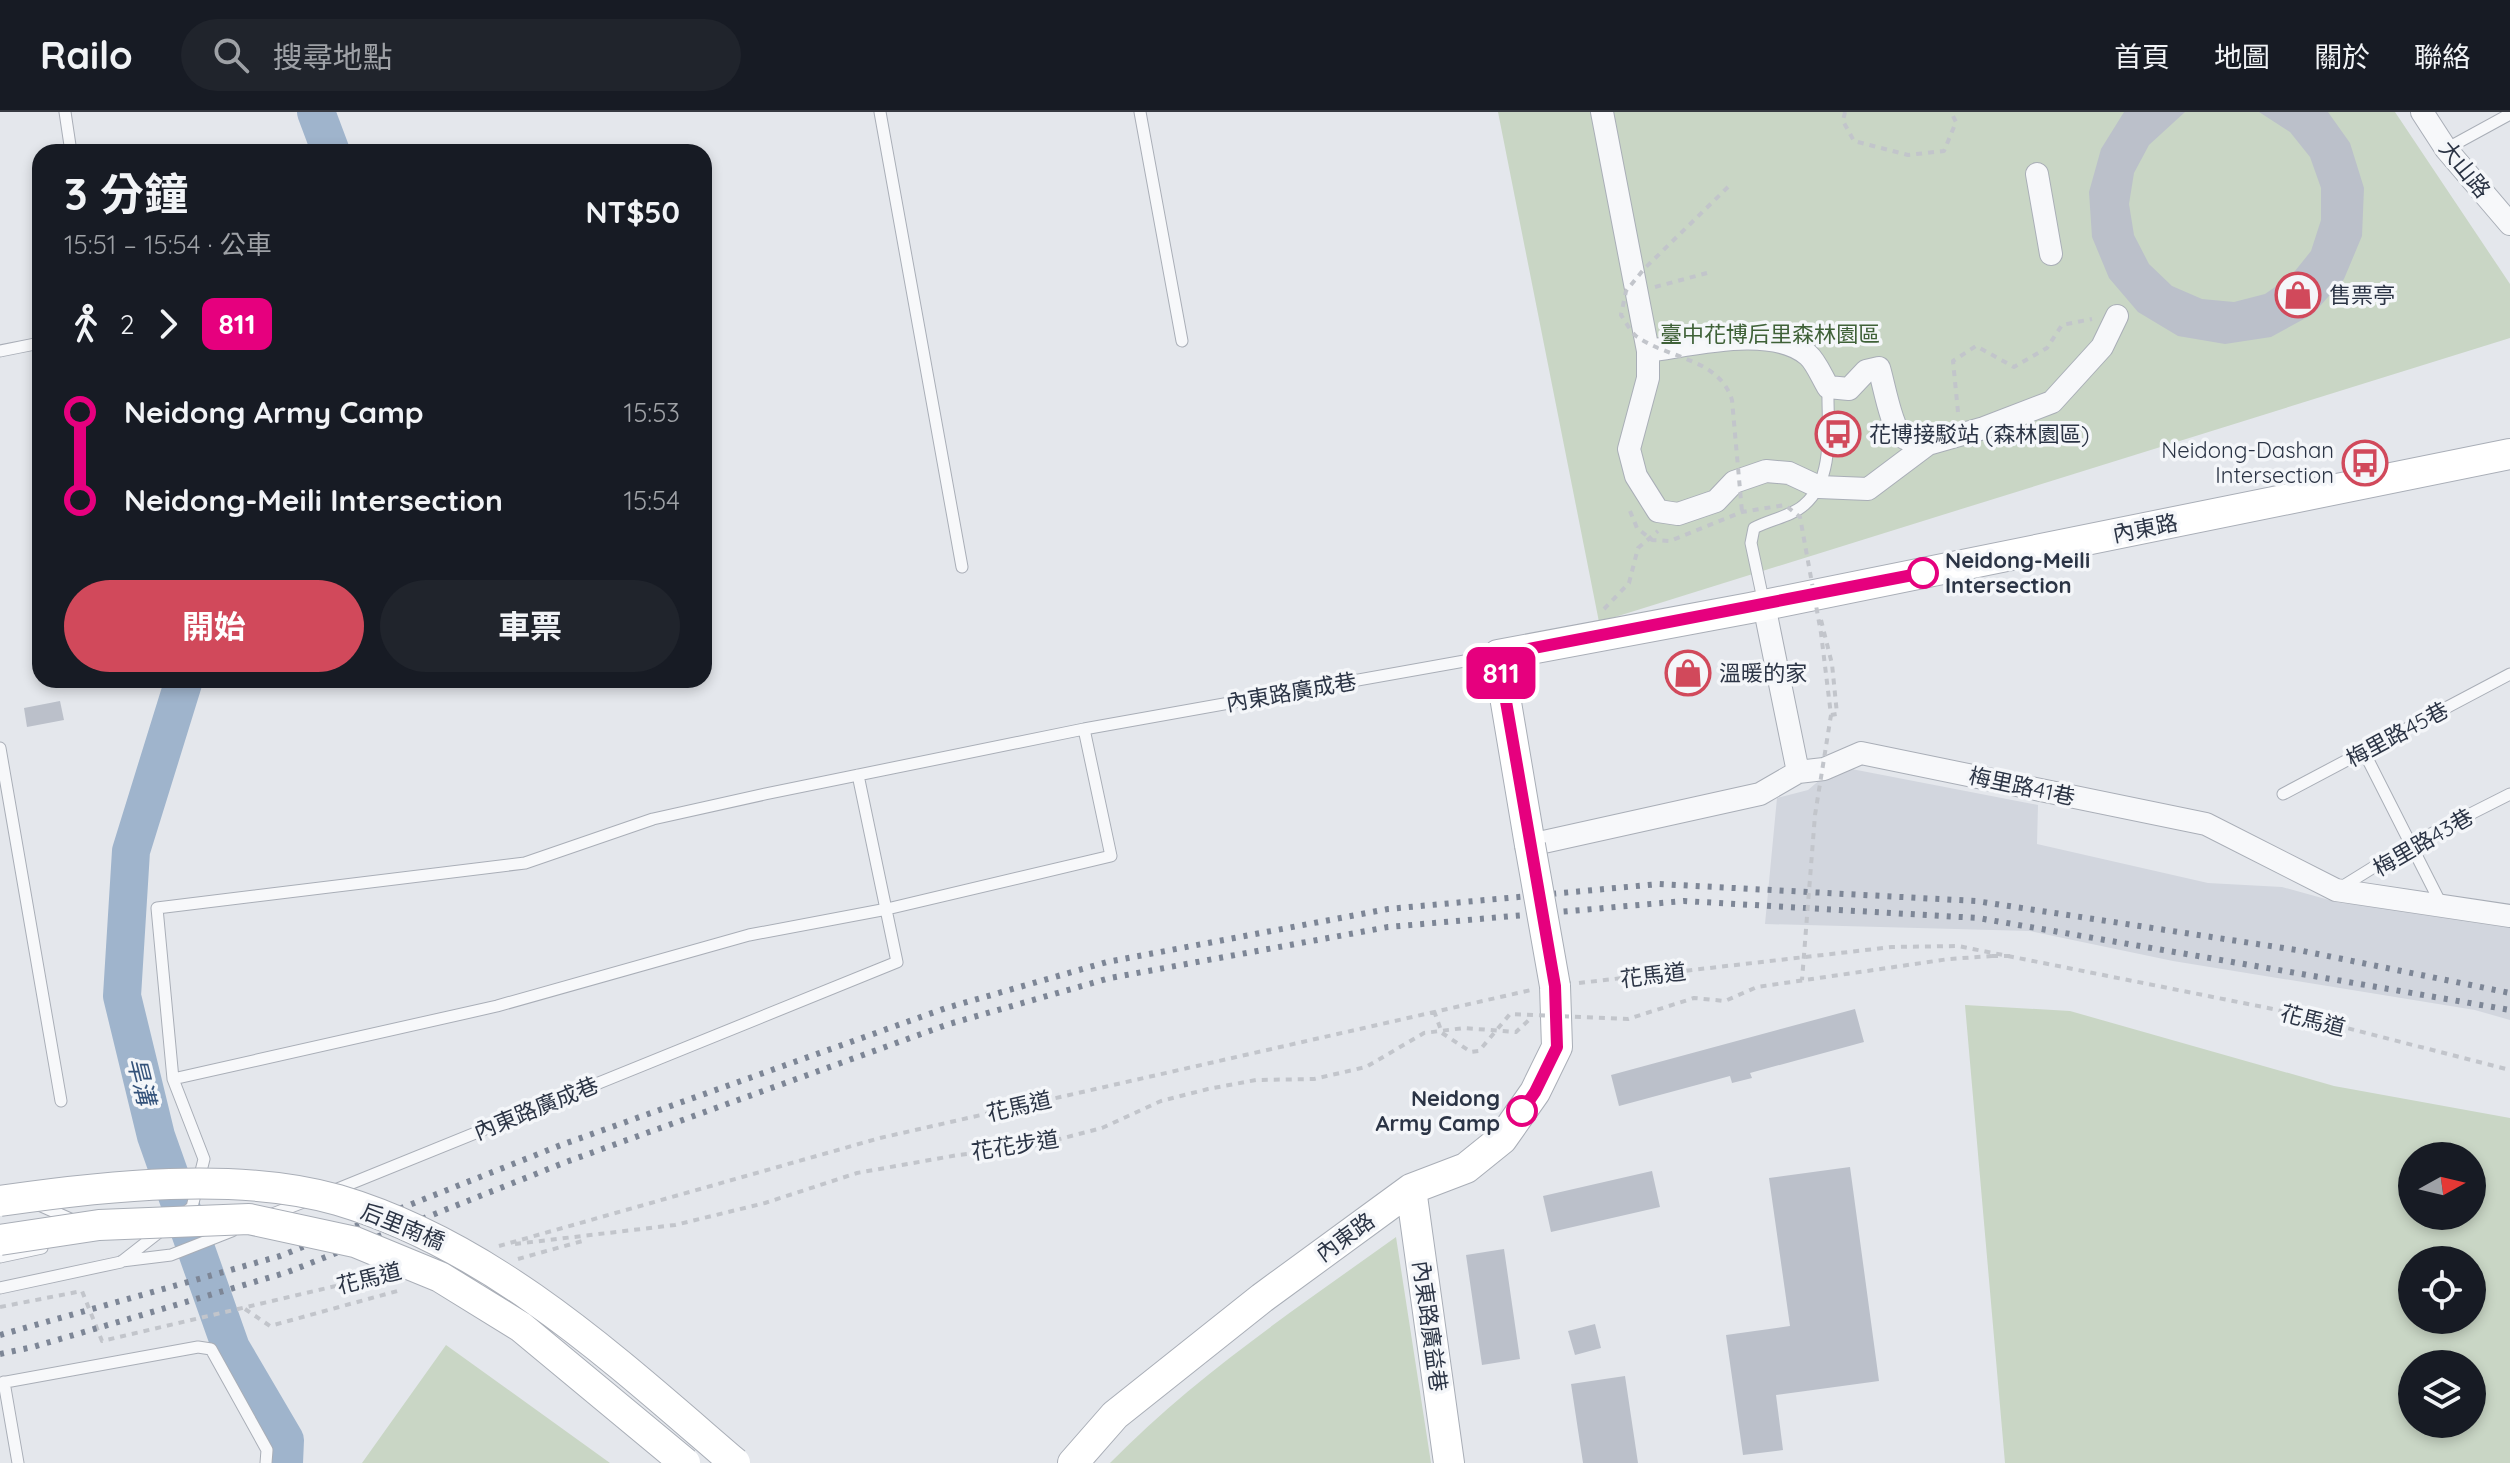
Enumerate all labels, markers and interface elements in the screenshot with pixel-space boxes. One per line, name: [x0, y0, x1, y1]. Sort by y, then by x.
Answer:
search box: [181, 19, 741, 91]
text: Railo: [40, 31, 133, 79]
icon: search: [209, 33, 253, 77]
text: 搜尋地點: [273, 38, 393, 76]
text: 首頁: [2114, 39, 2170, 74]
text: 地圖: [2214, 39, 2270, 74]
text: 關於: [2314, 39, 2370, 74]
text: 聯絡: [2414, 39, 2470, 74]
street label: 大山路: [2433, 135, 2497, 203]
text: 3 分鐘: [64, 166, 188, 221]
text: NT$50: [586, 193, 680, 231]
text: 15:51 – 15:54 · 公車: [64, 228, 272, 261]
shop icon: 售票亭: [2274, 271, 2322, 319]
place label: 售票亭: [2329, 281, 2395, 309]
icon: walk: [64, 302, 108, 346]
icon: forward: [146, 302, 190, 346]
text: 811: [218, 306, 256, 341]
text: 2: [120, 308, 134, 341]
park label: 臺中花博后里森林園區: [1660, 320, 1880, 348]
text: Neidong Army Camp: [124, 393, 424, 431]
text: 15:53: [624, 396, 680, 429]
bus stop icon: 花博接駁站 (森林園區): [1814, 410, 1862, 458]
place label: 花博接駁站 (森林園區): [1869, 420, 2089, 448]
place label: Neidong-Dashan Intersection: [2161, 436, 2334, 489]
bus stop icon: Neidong-Dashan Intersection: [2341, 439, 2389, 487]
text: Neidong-Meili Intersection: [124, 481, 503, 519]
text: 15:54: [623, 484, 680, 517]
street label: 內東路: [2110, 508, 2180, 548]
place label: Neidong-Meili Intersection: [1945, 546, 2090, 599]
marker: Neidong-Meili Intersection: [1908, 558, 1938, 588]
button: 開始: [64, 580, 364, 672]
button: 車票: [380, 580, 680, 672]
line badge: 811: [1455, 647, 1547, 699]
shop icon: 溫暖的家: [1664, 649, 1712, 697]
text: 811: [1482, 655, 1520, 690]
place label: 溫暖的家: [1719, 659, 1807, 687]
street label: 內東路廣成巷: [1224, 667, 1358, 717]
street label: 梅里路45巷: [2341, 695, 2453, 773]
street label: 梅里路41巷: [1966, 761, 2078, 811]
street label: 梅里路43巷: [2368, 802, 2478, 882]
street label: 花馬道: [1619, 957, 1687, 993]
street label: 花馬道: [2278, 998, 2348, 1042]
water label: 旱溝: [122, 1054, 163, 1111]
street label: 內東路廣成巷: [470, 1070, 602, 1146]
place label: Neidong Army Camp: [1375, 1084, 1500, 1137]
street label: 花馬道: [984, 1085, 1054, 1127]
marker: Neidong Army Camp: [1507, 1096, 1537, 1126]
street label: 花花步道: [969, 1124, 1061, 1166]
north arrow: [2398, 1142, 2486, 1230]
map controls: [2398, 1142, 2486, 1438]
street label: 后里南橋: [357, 1197, 449, 1255]
street label: 內東路: [1310, 1206, 1380, 1268]
button: locate: [2398, 1246, 2486, 1334]
street label: 花馬道: [334, 1256, 404, 1300]
street label: 內東路廣益巷: [1407, 1259, 1453, 1393]
button: layers: [2398, 1350, 2486, 1438]

